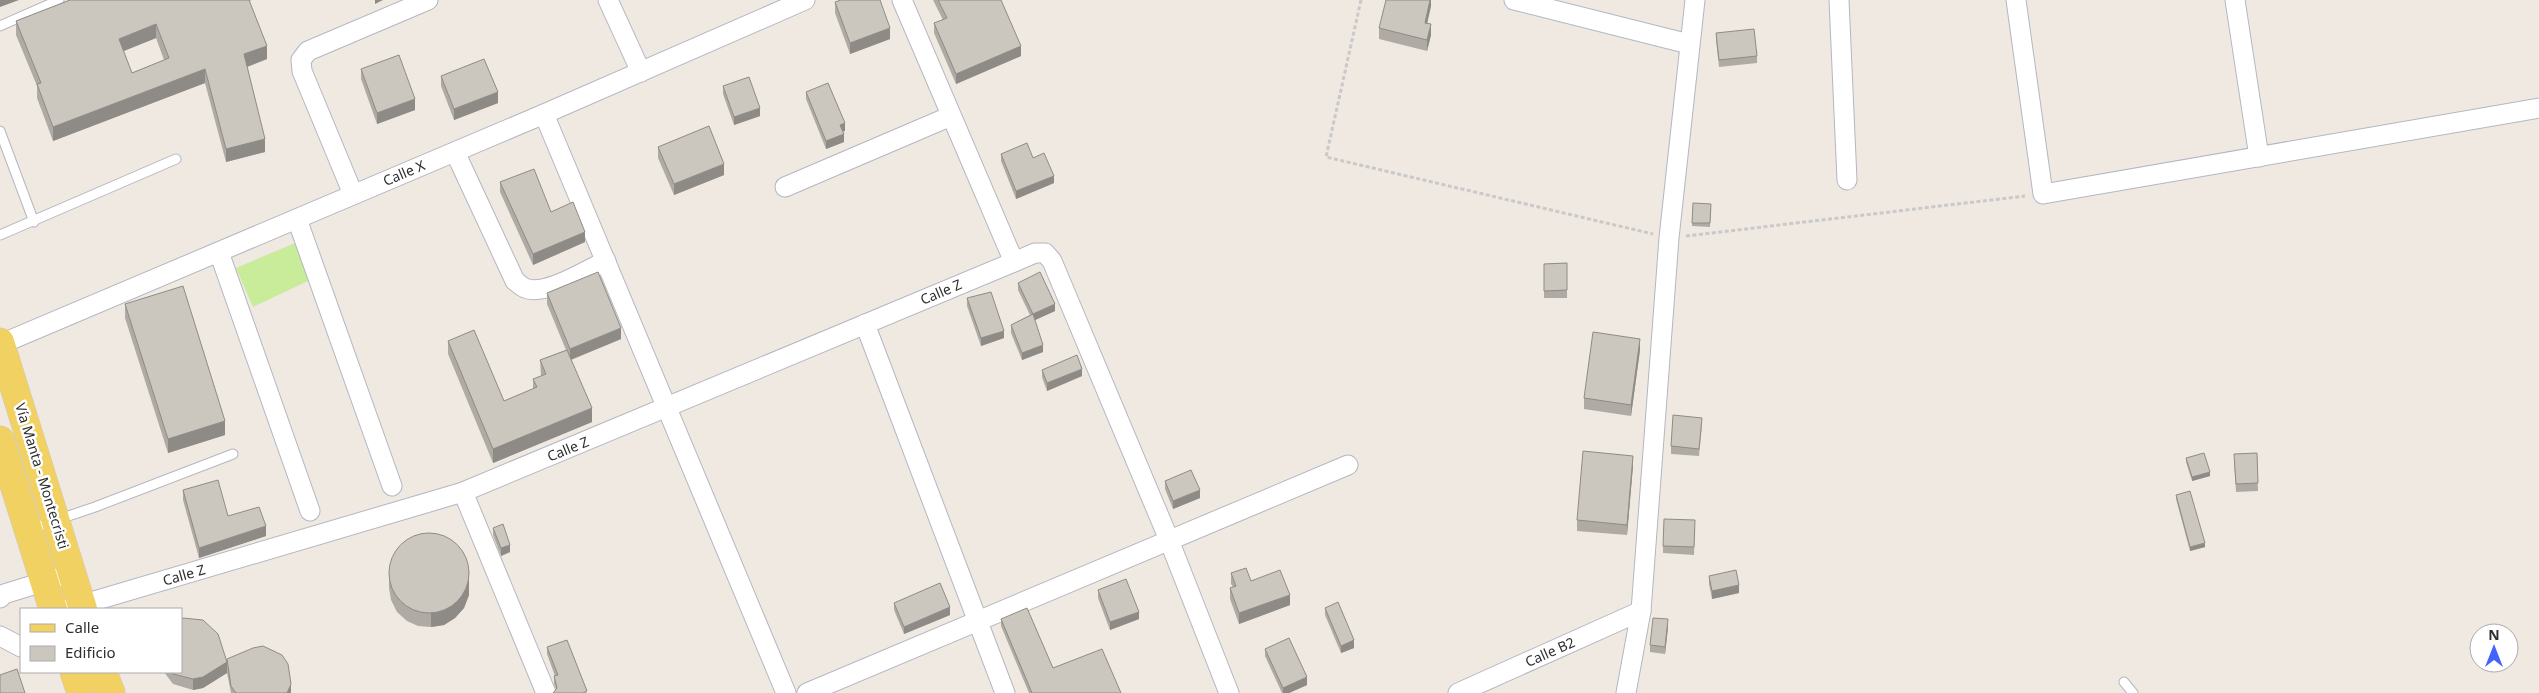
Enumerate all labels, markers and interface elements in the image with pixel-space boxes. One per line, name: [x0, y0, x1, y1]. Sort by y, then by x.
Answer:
street label: Calle X: [380, 155, 428, 190]
street label: Calle Z: [917, 274, 965, 309]
street label: Vía Manta - Montecristi: [11, 401, 74, 551]
street label: Calle Z: [544, 432, 592, 465]
street label: Calle Z: [160, 559, 207, 590]
legend: [20, 608, 182, 673]
text: Calle: [65, 617, 99, 637]
north arrow: [2469, 623, 2519, 673]
text: N: [2488, 625, 2500, 644]
street label: Calle B2: [1522, 632, 1578, 671]
text: Edificio: [65, 642, 116, 662]

